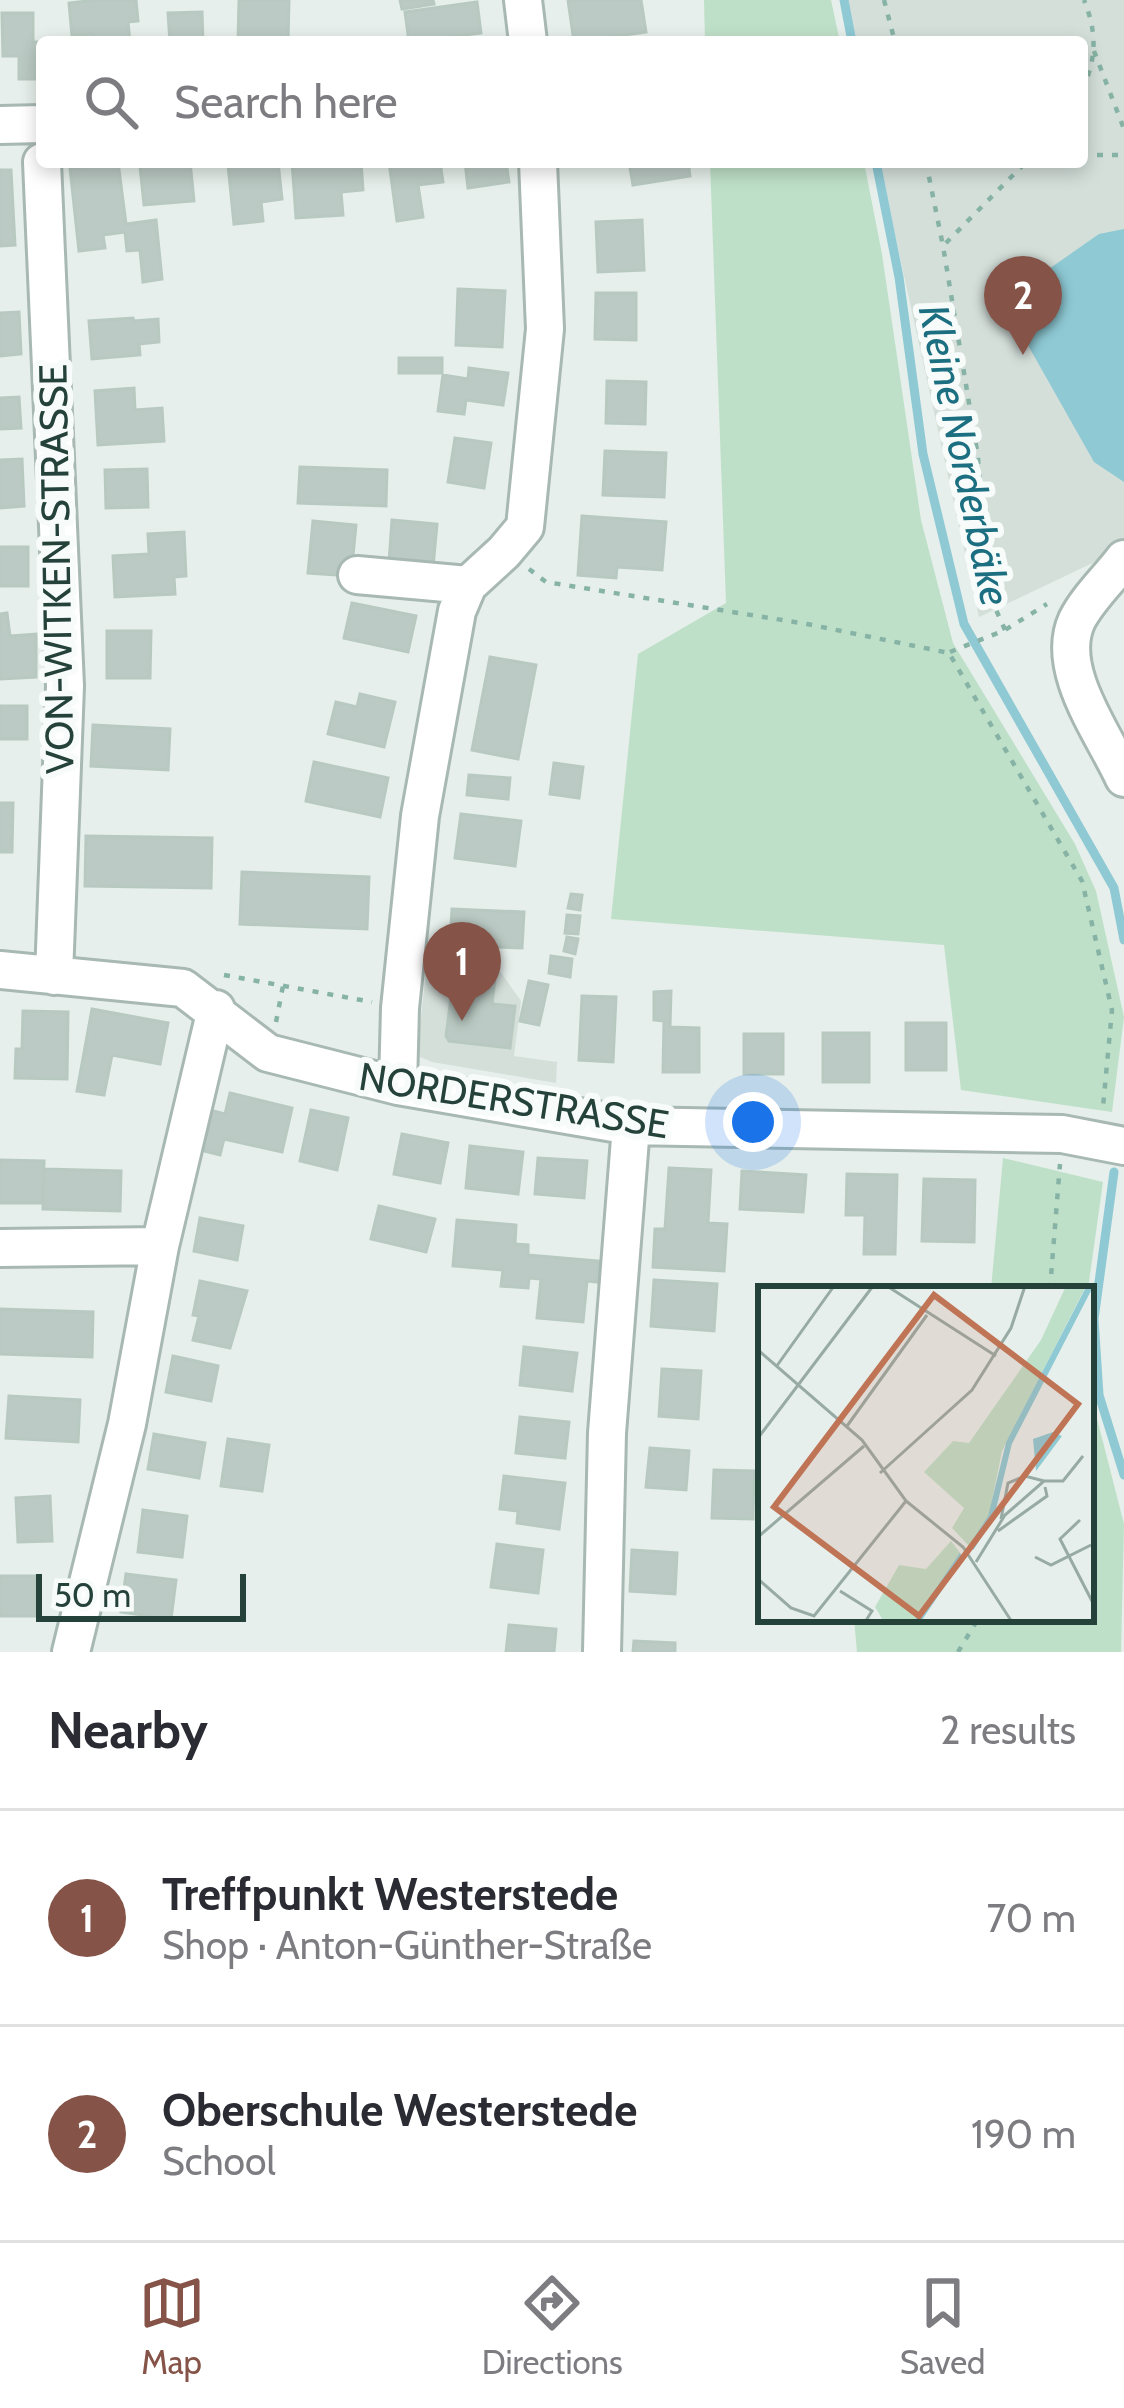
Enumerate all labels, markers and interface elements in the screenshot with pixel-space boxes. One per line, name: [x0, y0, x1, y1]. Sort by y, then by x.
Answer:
search box: [36, 36, 1088, 168]
icon: search: [78, 69, 144, 135]
text: Search here: [174, 75, 398, 129]
pin: 2: [984, 256, 1062, 355]
water label: Kleine Norderbäke: [908, 300, 1022, 610]
street label: VON-WITKEN-STRASSE: [28, 364, 84, 774]
pin: 1: [423, 922, 501, 1021]
street label: NORDERSTRASSE: [356, 1052, 672, 1148]
your location: [723, 1092, 783, 1152]
inset map: [758, 1286, 1094, 1622]
scale bar: [36, 1568, 246, 1621]
text: 50 m: [54, 1575, 131, 1615]
text: Nearby: [48, 1699, 208, 1761]
text: 2 results: [940, 1706, 1076, 1754]
text: Treffpunkt Westerstede: [162, 1867, 618, 1921]
text: 1: [80, 1894, 94, 1942]
text: 70 m: [987, 1894, 1076, 1942]
text: Shop · Anton-Günther-Straße: [162, 1921, 652, 1969]
text: Oberschule Westerstede: [162, 2083, 637, 2137]
text: 2: [77, 2110, 97, 2158]
text: 190 m: [971, 2110, 1076, 2158]
text: School: [162, 2137, 276, 2185]
tab: Map: [139, 2270, 205, 2382]
tab: Directions: [482, 2270, 623, 2382]
tab: Saved: [900, 2270, 985, 2382]

